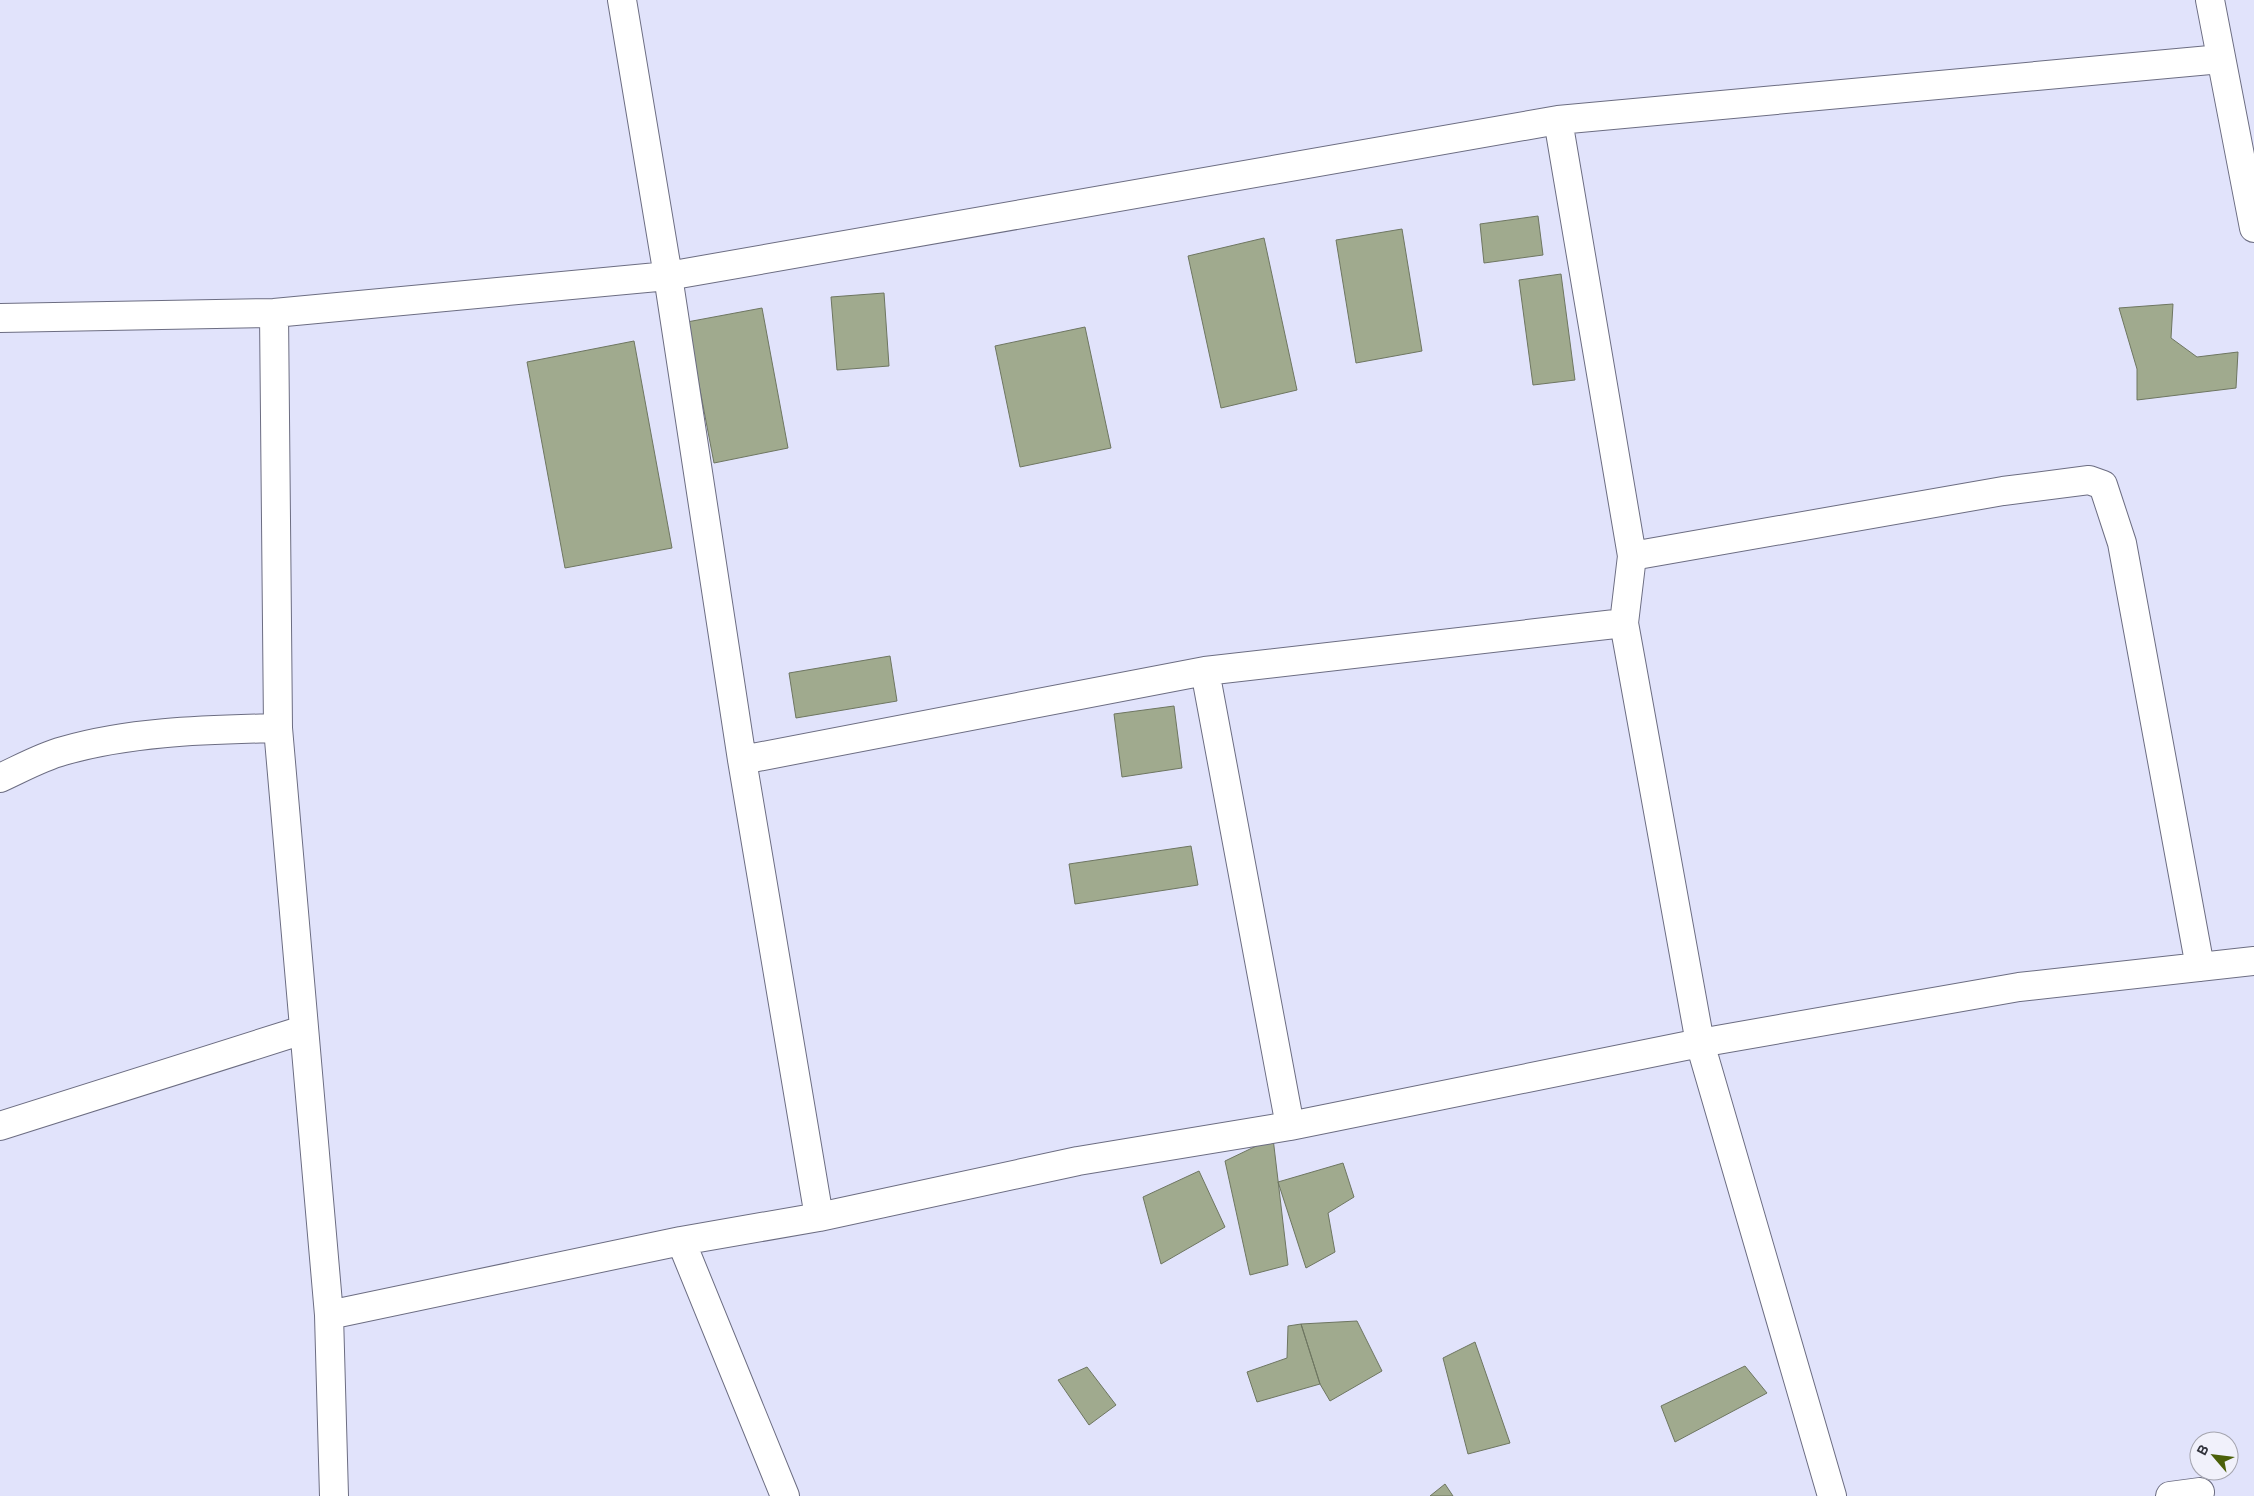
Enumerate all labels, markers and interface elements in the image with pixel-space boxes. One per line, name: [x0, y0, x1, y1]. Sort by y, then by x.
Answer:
north arrow: [2189, 1431, 2239, 1481]
text: B: [2194, 1442, 2214, 1459]

